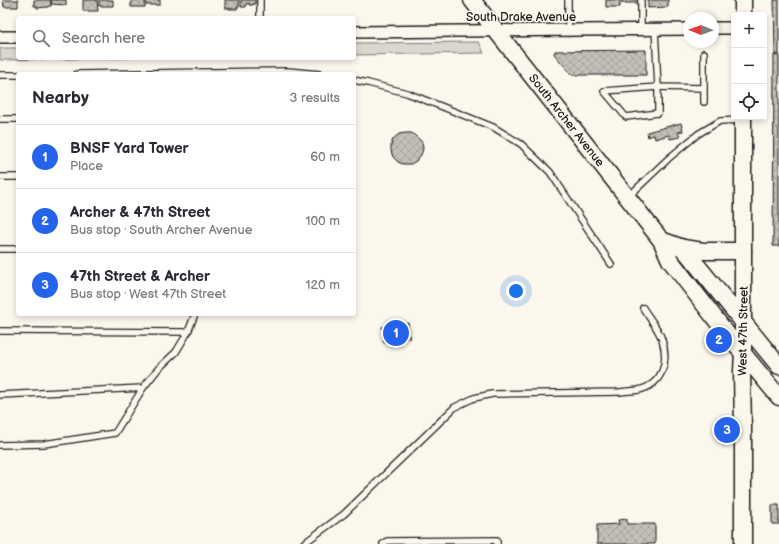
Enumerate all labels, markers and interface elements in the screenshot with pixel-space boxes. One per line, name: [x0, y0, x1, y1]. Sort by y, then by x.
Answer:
street label: South Drake Avenue: [466, 10, 576, 25]
north arrow: [683, 12, 719, 48]
map controls: [731, 12, 767, 120]
button: +: [731, 12, 767, 48]
search box: [16, 16, 356, 60]
icon: search: [30, 27, 52, 49]
text: Search here: [62, 29, 145, 48]
button: −: [731, 48, 767, 84]
street label: South Archer Avenue: [525, 71, 607, 170]
button: locate: [731, 84, 767, 120]
text: Nearby: [32, 88, 89, 108]
text: 3 results: [289, 90, 340, 106]
text: BNSF Yard Tower: [70, 139, 189, 158]
text: 1: [42, 149, 48, 165]
text: 60 m: [310, 149, 340, 165]
text: Place: [70, 158, 103, 174]
text: Archer & 47th Street: [70, 203, 210, 222]
text: 2: [41, 213, 49, 229]
text: 100 m: [305, 213, 340, 229]
text: Bus stop · South Archer Avenue: [70, 222, 252, 238]
text: 47th Street & Archer: [70, 267, 210, 286]
text: 3: [41, 277, 49, 293]
text: 120 m: [305, 277, 340, 293]
your location: [506, 281, 526, 301]
text: Bus stop · West 47th Street: [70, 286, 226, 302]
street label: West 47th Street: [735, 286, 752, 376]
pin: 1: [383, 318, 409, 348]
pin: 2: [706, 325, 732, 355]
pin: 3: [714, 415, 740, 445]

